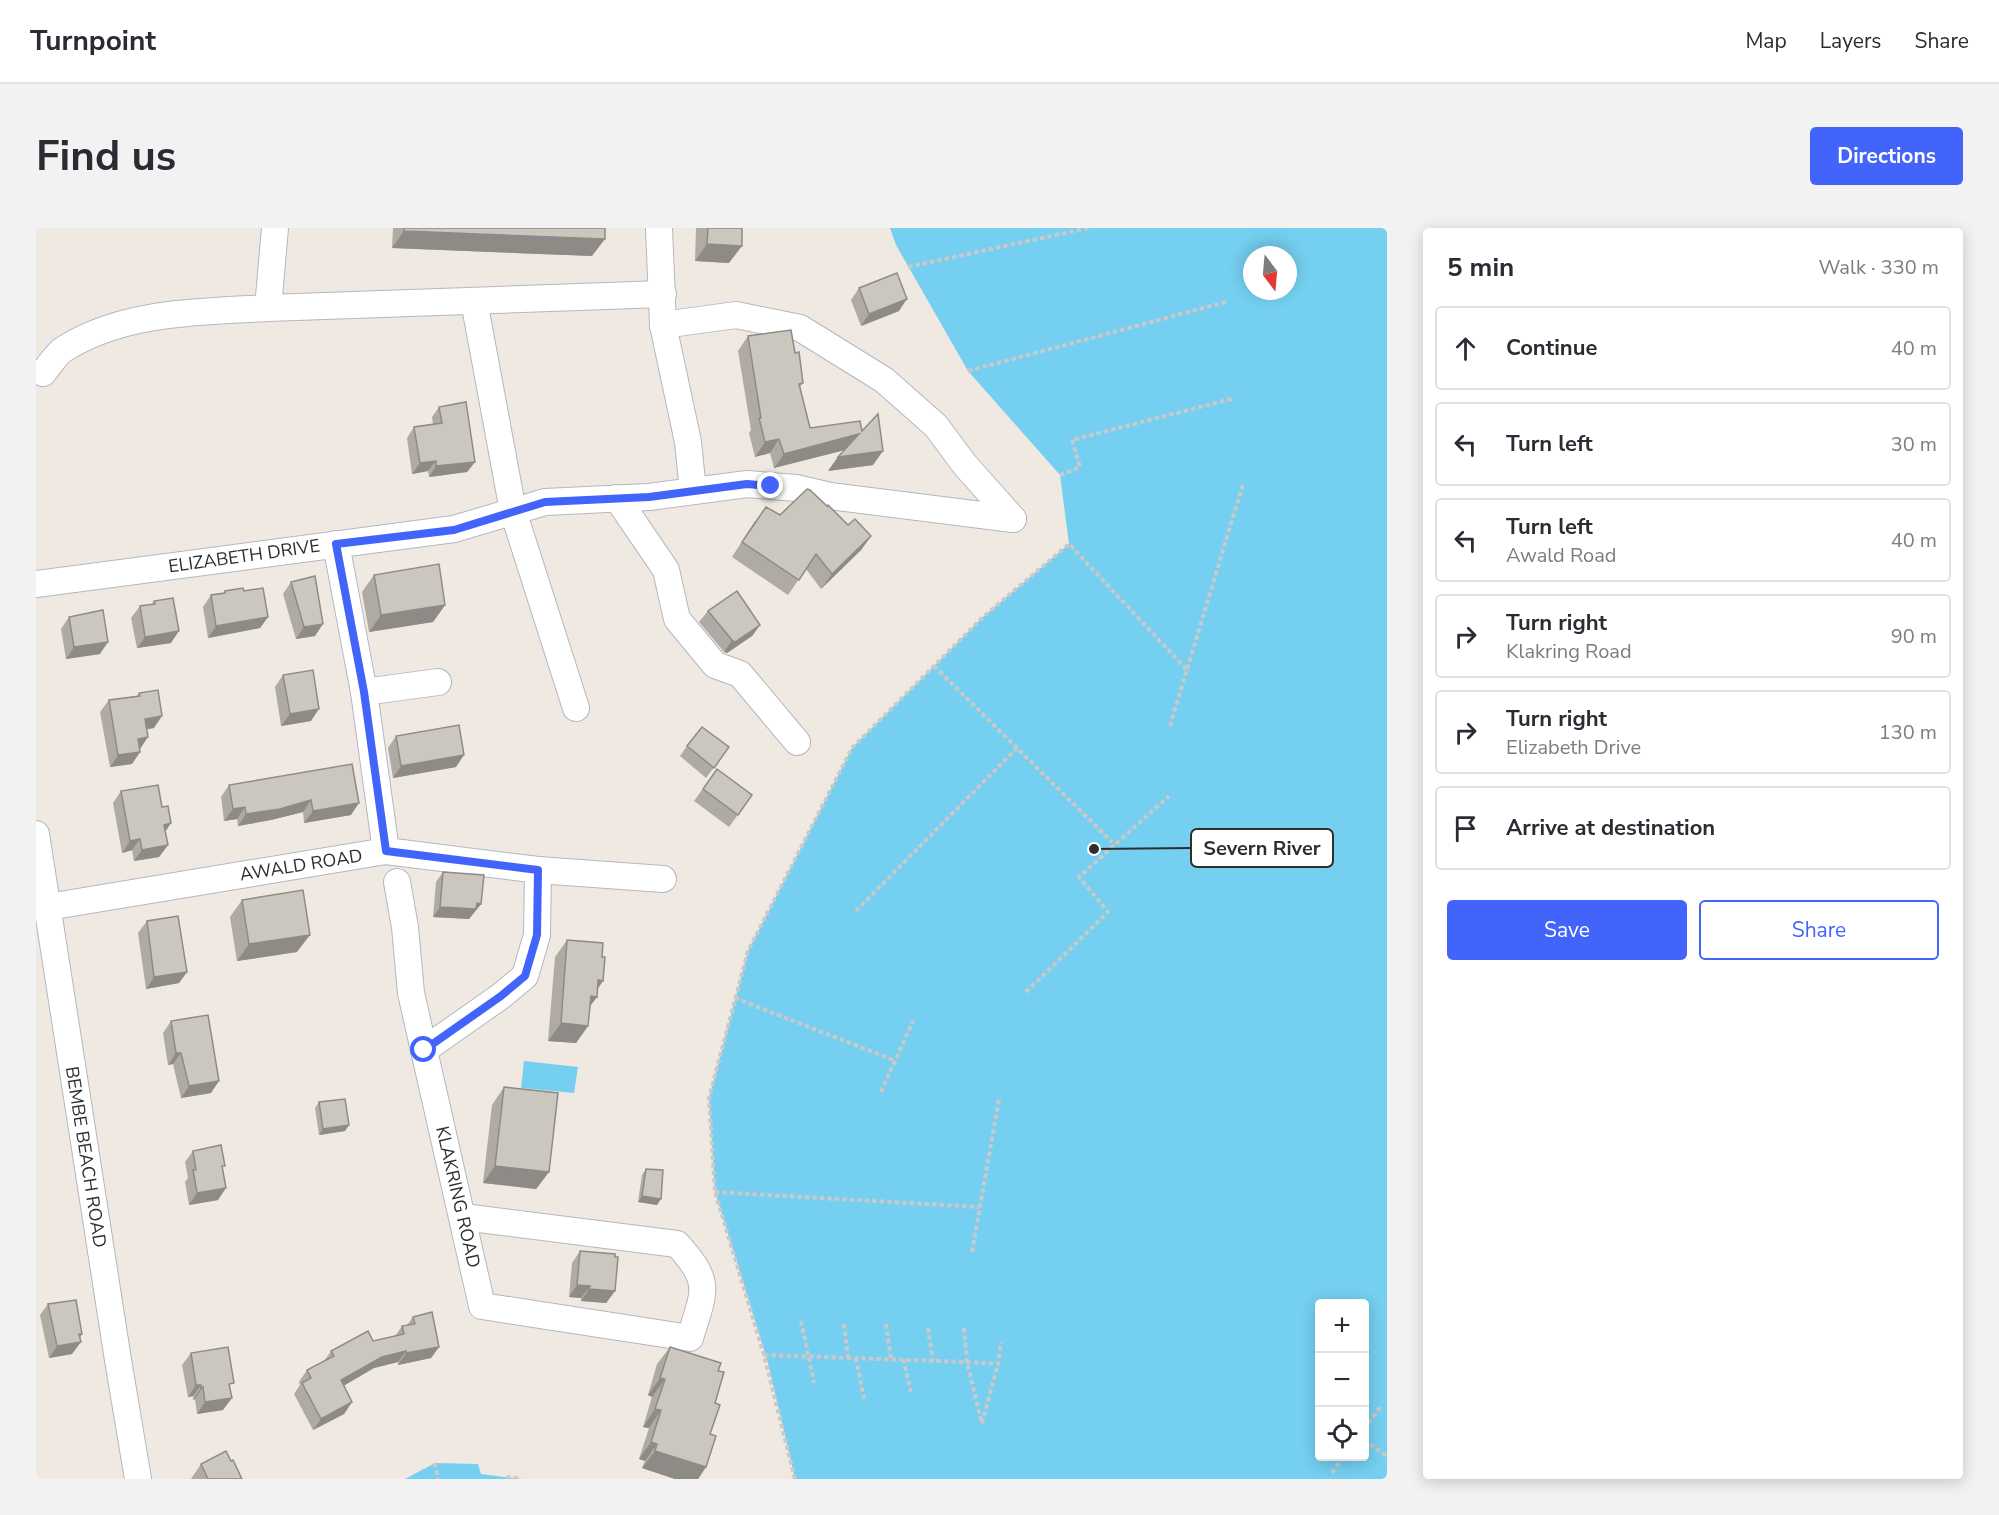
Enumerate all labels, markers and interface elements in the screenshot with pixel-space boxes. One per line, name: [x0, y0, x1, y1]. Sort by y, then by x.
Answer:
text: Turnpoint: [30, 22, 156, 60]
text: Map: [1745, 27, 1787, 55]
text: Layers: [1820, 27, 1881, 55]
text: Share: [1914, 27, 1969, 55]
button: Directions: [1810, 127, 1963, 185]
text: Find us: [36, 128, 176, 185]
north arrow: [1243, 246, 1297, 300]
text: 5 min: [1447, 250, 1514, 285]
text: Walk · 330 m: [1819, 254, 1939, 281]
icon: ahead: [1449, 332, 1482, 365]
text: Continue: [1506, 333, 1597, 363]
text: 40 m: [1891, 335, 1937, 362]
icon: left: [1449, 428, 1482, 461]
text: Turn left: [1506, 429, 1593, 459]
text: 30 m: [1891, 431, 1937, 458]
route end: [757, 472, 783, 498]
text: Turn left: [1506, 512, 1593, 542]
icon: left: [1449, 524, 1482, 557]
text: 40 m: [1891, 527, 1937, 554]
street label: ELIZABETH DRIVE: [167, 533, 321, 579]
text: Awald Road: [1506, 542, 1616, 569]
text: Turn right: [1506, 608, 1607, 638]
icon: right: [1449, 620, 1482, 653]
text: 90 m: [1891, 623, 1937, 650]
text: Klakring Road: [1506, 638, 1632, 665]
text: Turn right: [1506, 704, 1607, 734]
icon: right: [1449, 716, 1482, 749]
text: 130 m: [1879, 719, 1937, 746]
text: Elizabeth Drive: [1506, 734, 1641, 761]
icon: arrive: [1449, 812, 1482, 845]
text: Arrive at destination: [1506, 813, 1715, 843]
callout: Severn River: [1191, 829, 1333, 867]
text: Severn River: [1203, 835, 1321, 862]
street label: AWALD ROAD: [238, 843, 364, 887]
button: Save: [1447, 900, 1687, 960]
button: Share: [1699, 900, 1939, 960]
route start: [410, 1036, 436, 1062]
street label: BEMBE BEACH ROAD: [60, 1065, 112, 1249]
street label: KLAKRING ROAD: [430, 1124, 486, 1270]
map controls: [1315, 1299, 1369, 1461]
button: +: [1315, 1299, 1369, 1353]
button: −: [1315, 1353, 1369, 1407]
button: locate: [1315, 1407, 1369, 1461]

